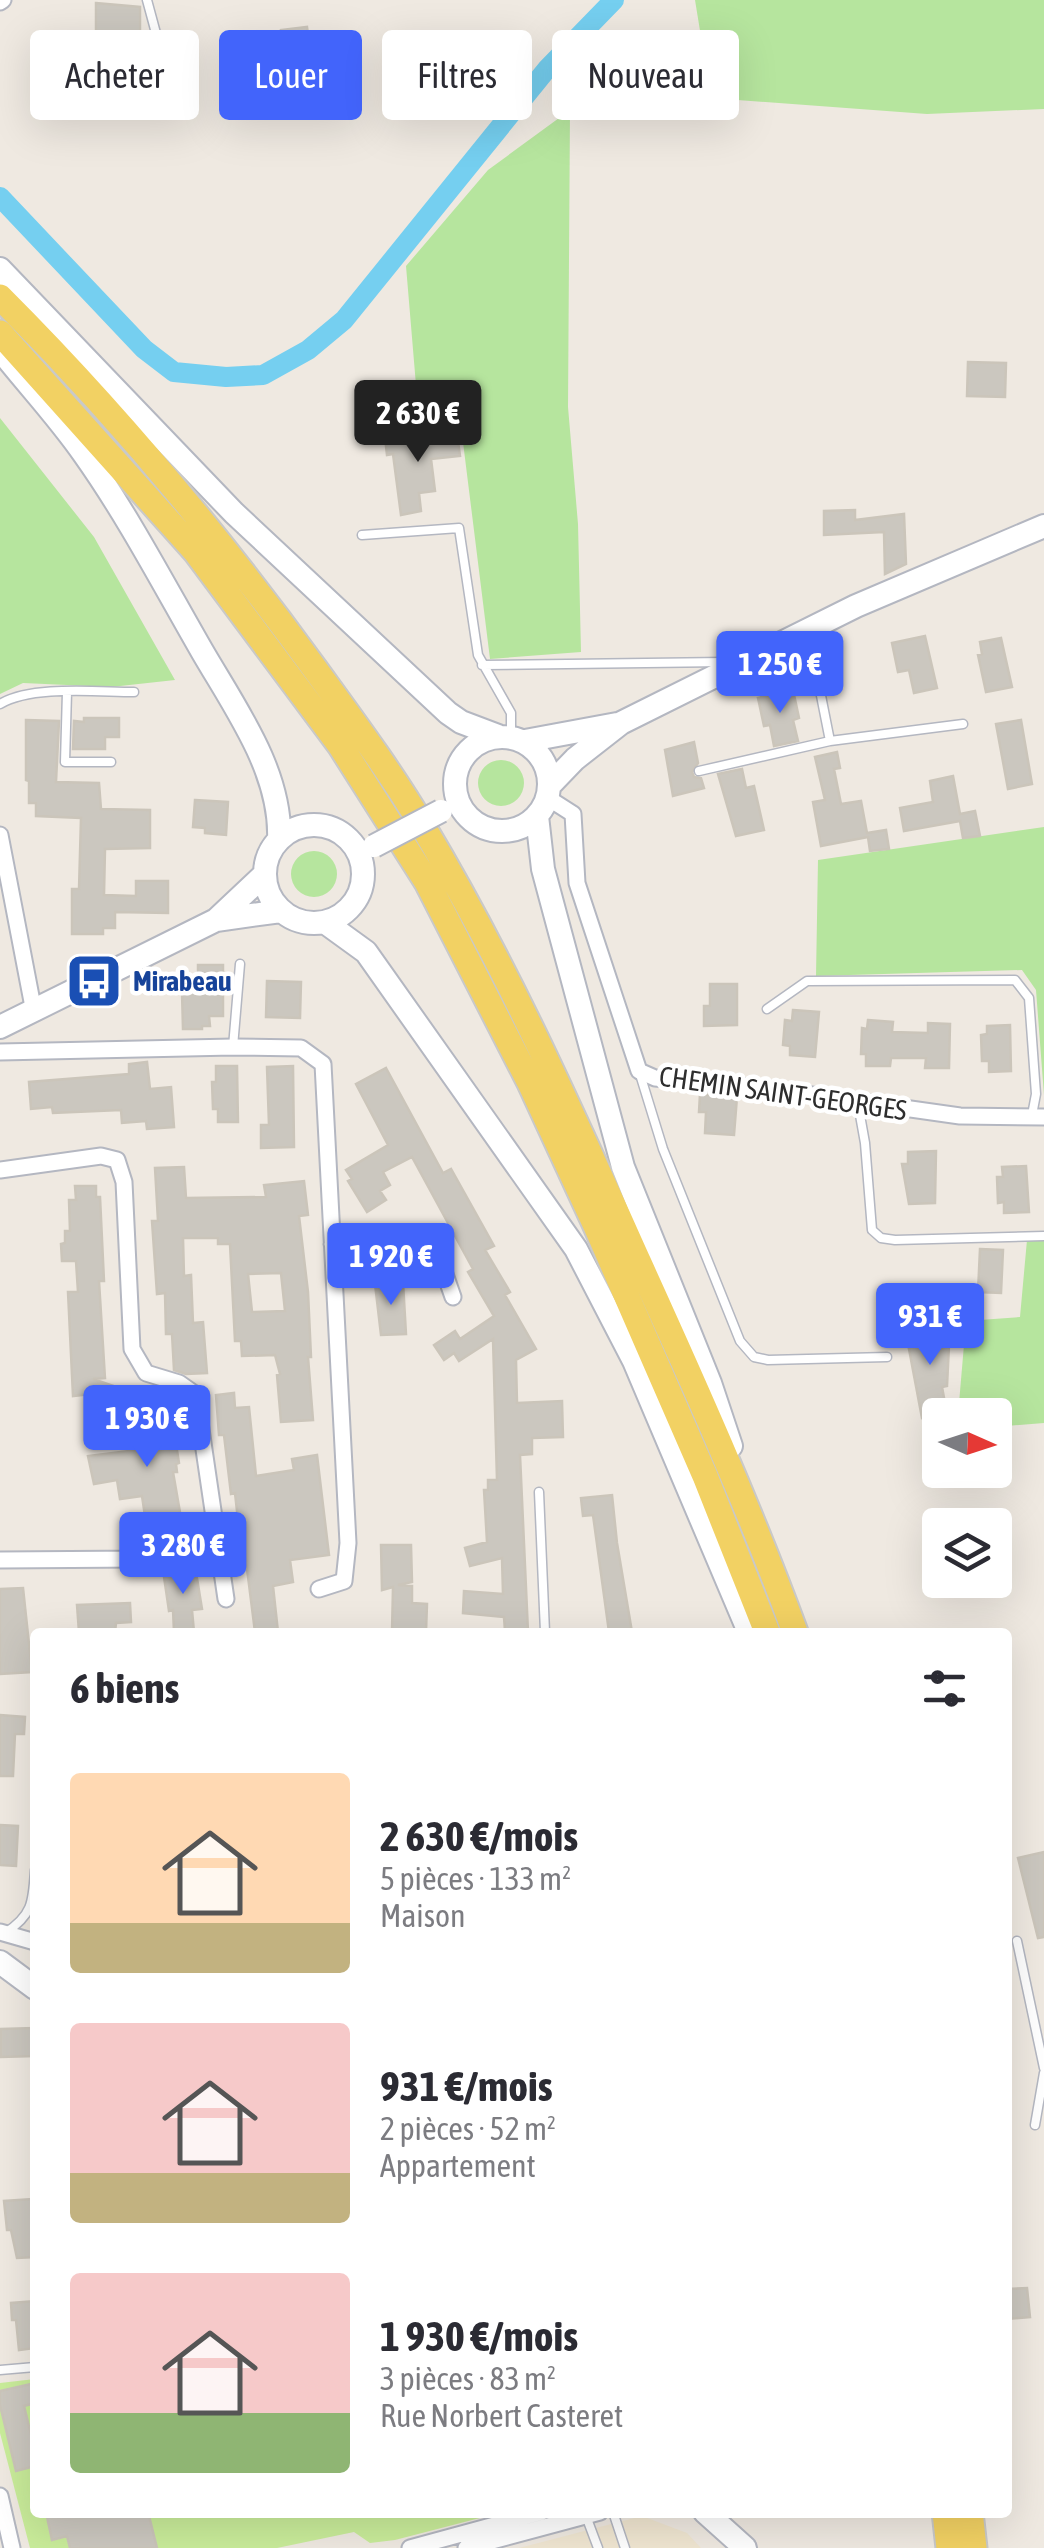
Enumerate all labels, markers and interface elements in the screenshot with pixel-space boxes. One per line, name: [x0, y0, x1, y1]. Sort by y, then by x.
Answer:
chip: Acheter: [30, 30, 199, 120]
chip: Louer: [219, 30, 362, 120]
chip: Filtres: [382, 30, 532, 120]
chip: Nouveau: [552, 30, 739, 120]
pin: 2 630 €: [326, 380, 510, 465]
text: 2 630 €: [376, 394, 460, 431]
pin: 1 250 €: [688, 631, 872, 716]
text: 1 250 €: [738, 645, 822, 682]
bus stop icon: Mirabeau: [64, 951, 124, 1011]
place label: Mirabeau: [133, 965, 231, 997]
street label: CHEMIN SAINT-GEORGES: [657, 1060, 909, 1126]
pin: 1 920 €: [299, 1223, 483, 1308]
text: 1 920 €: [349, 1237, 433, 1274]
pin: 931 €: [860, 1283, 1000, 1368]
text: 931 €: [898, 1297, 962, 1334]
pin: 1 930 €: [55, 1385, 239, 1470]
north arrow: [922, 1398, 1012, 1488]
map controls: [922, 1398, 1012, 1598]
text: 1 930 €: [105, 1399, 189, 1436]
button: layers: [922, 1508, 1012, 1598]
pin: 3 280 €: [91, 1512, 275, 1597]
text: 3 280 €: [141, 1526, 225, 1563]
icon: filters: [917, 1661, 972, 1716]
text: 6 biens: [70, 1664, 179, 1712]
text: 2 630 €/mois: [380, 1812, 578, 1860]
icon: home: [150, 1813, 270, 1933]
text: 5 pièces · 133 m²: [380, 1860, 571, 1897]
text: Maison: [380, 1897, 466, 1934]
text: 931 €/mois: [380, 2062, 553, 2110]
icon: home: [150, 2063, 270, 2183]
text: 2 pièces · 52 m²: [380, 2110, 556, 2147]
text: Appartement: [380, 2147, 536, 2184]
text: 1 930 €/mois: [380, 2312, 578, 2360]
icon: home: [150, 2313, 270, 2433]
text: 3 pièces · 83 m²: [380, 2360, 556, 2397]
text: Rue Norbert Casteret: [380, 2397, 623, 2434]

